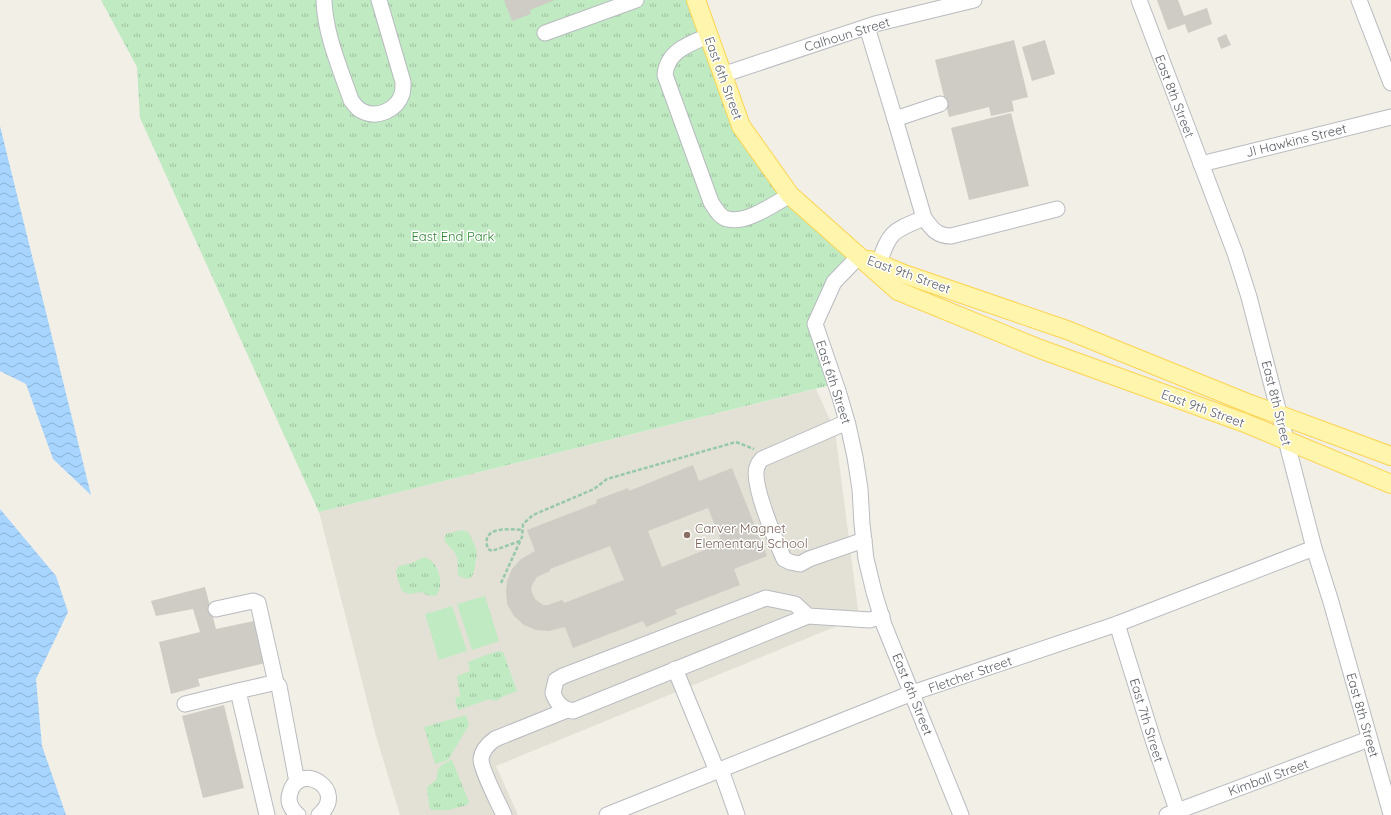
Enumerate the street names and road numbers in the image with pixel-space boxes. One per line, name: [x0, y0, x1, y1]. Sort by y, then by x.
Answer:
street label: Calhoun Street: [802, 13, 892, 55]
street label: East 6th Street: [702, 34, 746, 122]
street label: East 8th Street: [1152, 52, 1198, 140]
street label: Jl Hawkins Street: [1244, 120, 1348, 160]
street label: East 9th Street: [865, 252, 953, 296]
street label: East 6th Street: [813, 338, 855, 426]
street label: East 8th Street: [1259, 359, 1295, 447]
street label: East 9th Street: [1159, 386, 1247, 430]
street label: East 6th Street: [889, 651, 937, 737]
street label: Fletcher Street: [926, 652, 1014, 696]
street label: East 8th Street: [1343, 671, 1383, 759]
street label: East 7th Street: [1127, 676, 1167, 764]
street label: Kimball Street: [1226, 755, 1310, 799]

